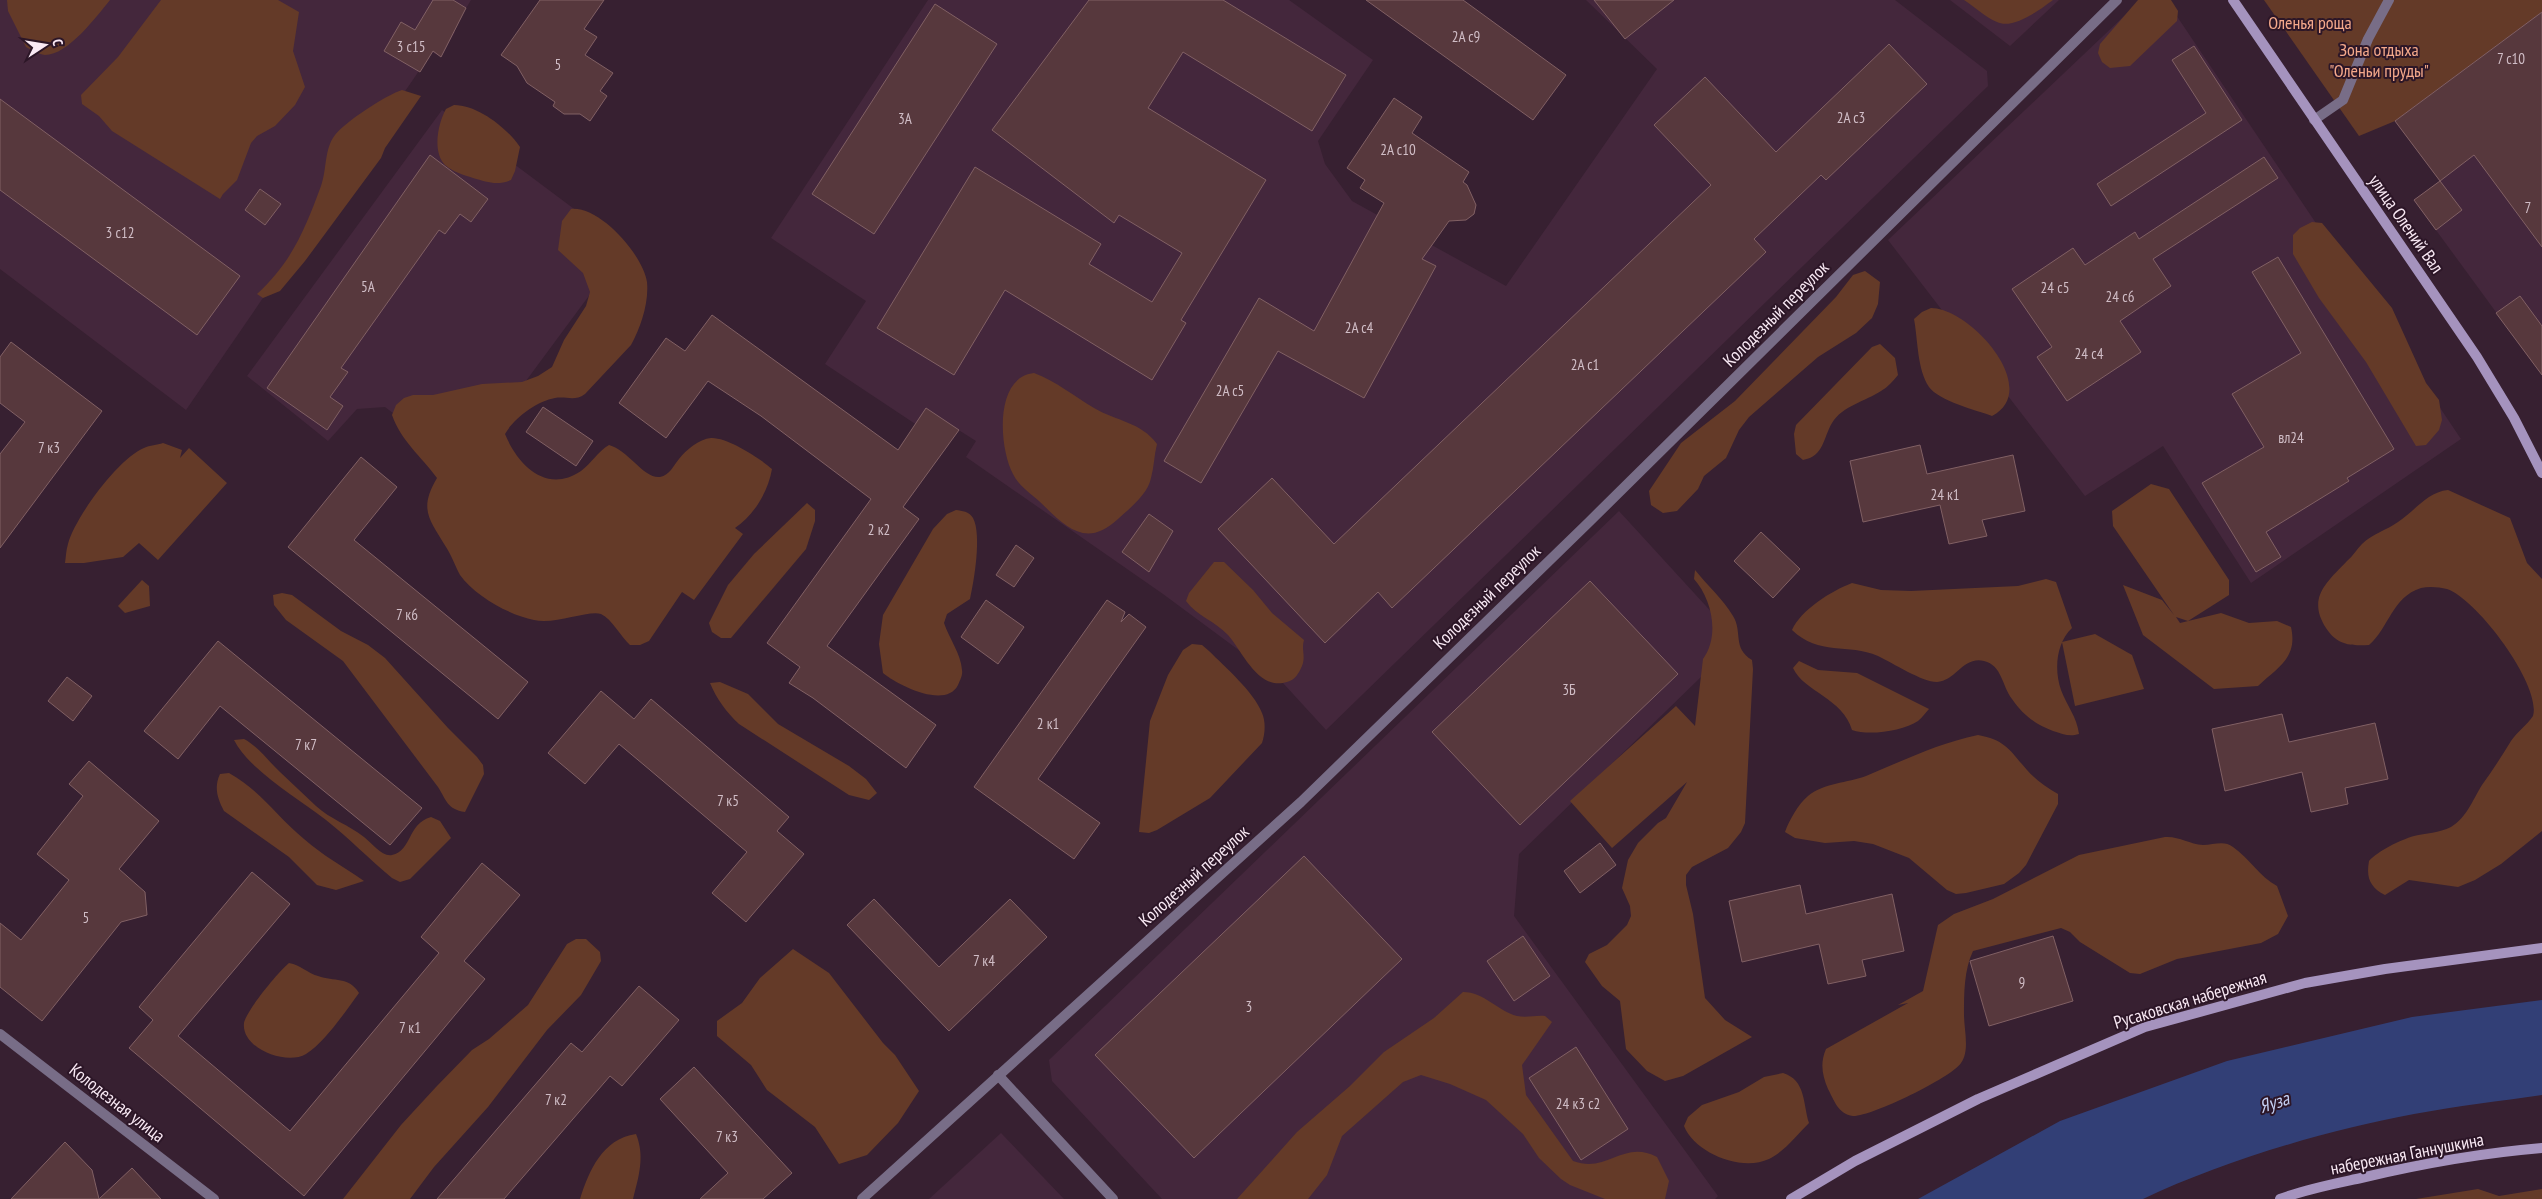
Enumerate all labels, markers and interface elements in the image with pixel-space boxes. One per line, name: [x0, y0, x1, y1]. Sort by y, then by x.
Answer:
park label: Оленья роща: [2268, 11, 2352, 34]
north arrow: [20, 20, 70, 70]
house number: 2А с9: [1452, 27, 1480, 46]
text: С: [48, 37, 67, 48]
house number: 3 с15: [397, 37, 425, 56]
park label: Зона отдыха "Оленьи пруды": [2329, 38, 2429, 82]
house number: 7 с10: [2497, 49, 2525, 68]
house number: 5: [555, 55, 561, 74]
house number: 2A c3: [1837, 108, 1865, 127]
house number: 3А: [898, 109, 913, 128]
house number: 2А с10: [1380, 140, 1416, 159]
street label: улица Олений Вал: [2364, 170, 2449, 278]
house number: 7: [2525, 198, 2531, 217]
house number: 3 с12: [106, 223, 134, 242]
street label: Колодезный переулок: [1718, 256, 1833, 371]
house number: 5А: [361, 277, 376, 296]
house number: 24 с5: [2041, 278, 2069, 297]
house number: 24 c6: [2106, 287, 2135, 306]
house number: 2А с4: [1345, 318, 1374, 337]
house number: 24 c4: [2075, 344, 2104, 363]
house number: 2А с1: [1571, 355, 1599, 374]
house number: 2A c5: [1216, 381, 1244, 400]
house number: вл24: [2278, 428, 2304, 447]
house number: 7 к3: [38, 438, 60, 457]
house number: 24 к1: [1930, 485, 1960, 504]
house number: 2 к2: [868, 520, 890, 539]
street label: Колодезный переулок: [1428, 540, 1545, 654]
house number: 7 к6: [396, 605, 418, 624]
house number: 3Б: [1562, 680, 1576, 699]
house number: 2 к1: [1037, 714, 1059, 733]
house number: 7 к7: [295, 735, 317, 754]
house number: 7 к5: [717, 791, 739, 810]
street label: Колодезный переулок: [1134, 820, 1254, 931]
house number: 5: [83, 908, 89, 927]
house number: 7 к4: [973, 951, 995, 970]
street label: Русаковская набережная: [2111, 965, 2269, 1034]
house number: 9: [2019, 973, 2025, 992]
house number: 3: [1246, 997, 1252, 1016]
house number: 7 к1: [399, 1018, 421, 1037]
street label: Колодезная улица: [65, 1058, 170, 1147]
water label: Яуза: [2256, 1085, 2293, 1118]
house number: 7 к2: [545, 1090, 567, 1109]
house number: 24 к3 с2: [1556, 1094, 1600, 1113]
house number: 7 к3: [716, 1127, 738, 1146]
street label: набережная Ганнушкина: [2328, 1127, 2486, 1180]

